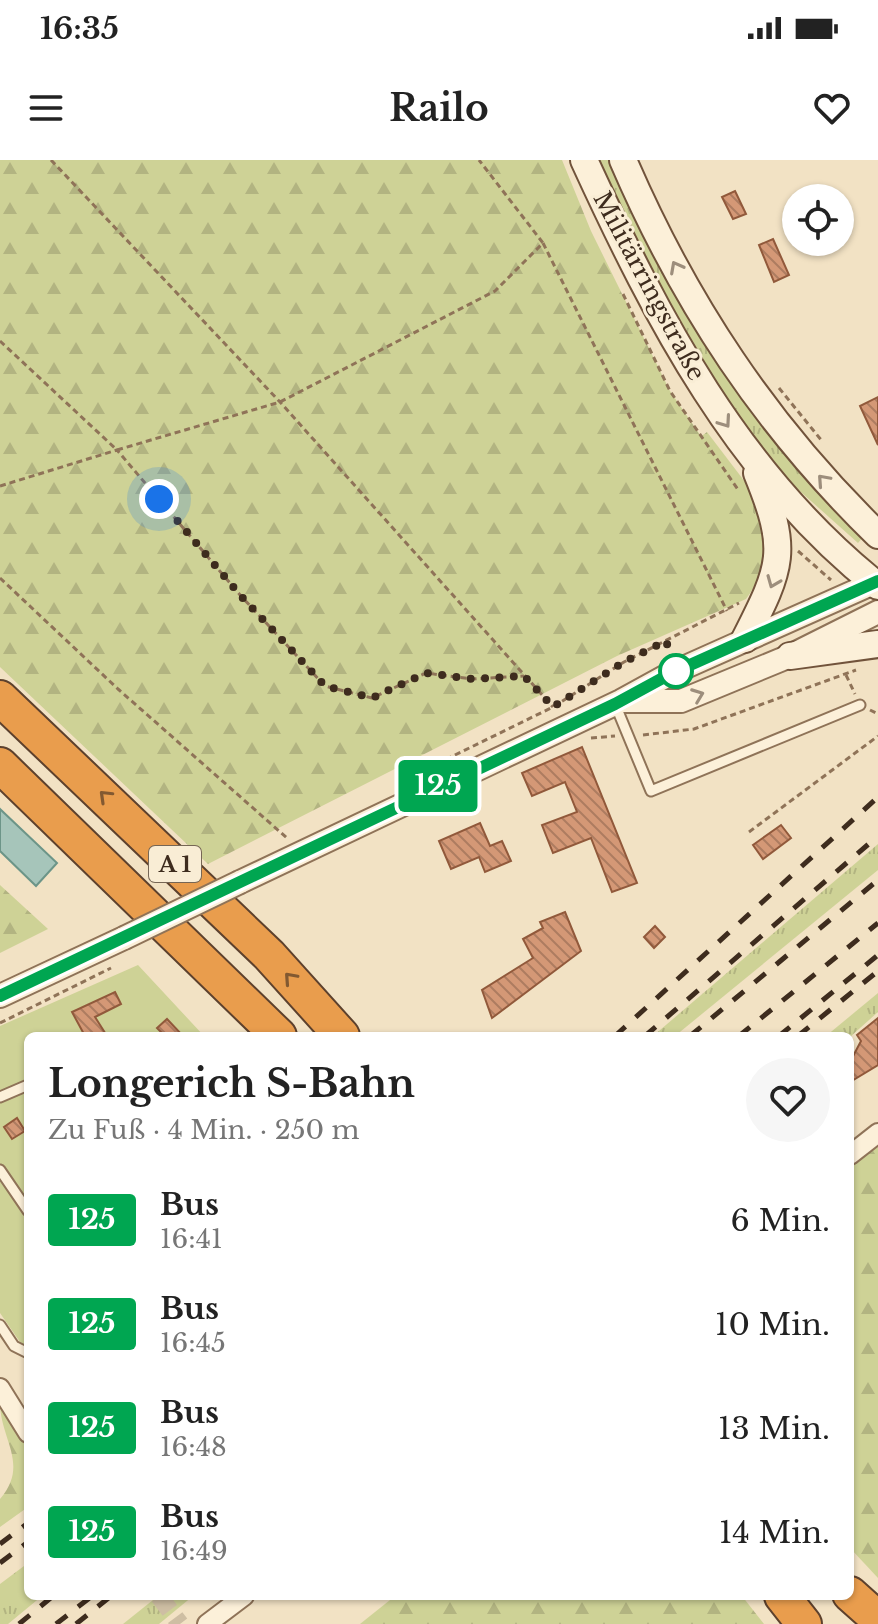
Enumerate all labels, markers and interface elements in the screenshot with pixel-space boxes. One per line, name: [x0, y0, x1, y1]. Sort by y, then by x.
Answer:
text: 16:35: [40, 10, 119, 47]
icon: menu: [24, 86, 68, 130]
text: Railo: [389, 86, 489, 131]
icon: heart: [810, 86, 854, 130]
map controls: [782, 184, 854, 256]
button: locate: [782, 184, 854, 256]
street label: Militärringstraße: [587, 186, 711, 385]
one-way arrow: [671, 260, 686, 275]
one-way arrow: [715, 413, 730, 428]
one-way arrow: [819, 474, 833, 489]
your location: [139, 479, 179, 519]
one-way arrow: [766, 574, 782, 588]
unlabelled marker: [659, 654, 693, 688]
one-way arrow: [690, 688, 704, 705]
line badge: 125: [392, 760, 484, 812]
text: 125: [414, 768, 462, 803]
one-way arrow: [100, 791, 114, 805]
road number: A 1: [149, 846, 201, 882]
one-way arrow: [285, 973, 299, 988]
button: heart: [746, 1058, 830, 1142]
text: Longerich S-Bahn: [48, 1060, 415, 1107]
text: Zu Fuß · 4 Min. · 250 m: [48, 1114, 359, 1146]
text: Bus: [160, 1186, 219, 1223]
text: 125: [68, 1202, 116, 1237]
text: 6 Min.: [731, 1202, 830, 1239]
text: 16:41: [160, 1223, 223, 1255]
text: Bus: [160, 1290, 219, 1327]
text: 125: [68, 1306, 116, 1341]
text: 10 Min.: [715, 1306, 830, 1343]
text: 16:45: [160, 1327, 226, 1359]
text: Bus: [160, 1394, 219, 1431]
text: 125: [68, 1410, 116, 1445]
text: 13 Min.: [718, 1410, 830, 1447]
text: 16:48: [160, 1431, 227, 1463]
text: Bus: [160, 1498, 219, 1535]
text: 125: [68, 1514, 116, 1549]
text: 14 Min.: [719, 1514, 830, 1551]
text: 16:49: [160, 1535, 228, 1567]

